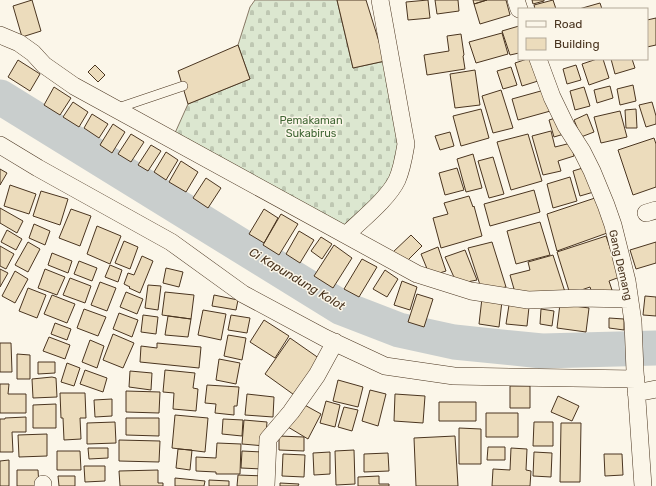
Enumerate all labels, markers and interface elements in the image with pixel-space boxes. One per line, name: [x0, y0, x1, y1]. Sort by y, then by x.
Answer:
legend: [518, 8, 648, 60]
text: Road: [554, 17, 582, 31]
text: Building: [554, 37, 600, 51]
park label: Pemakaman Sukabirus: [279, 114, 343, 140]
street label: Gang Demang: [606, 228, 635, 302]
water label: Ci Kapundung Kolot: [247, 245, 348, 313]

